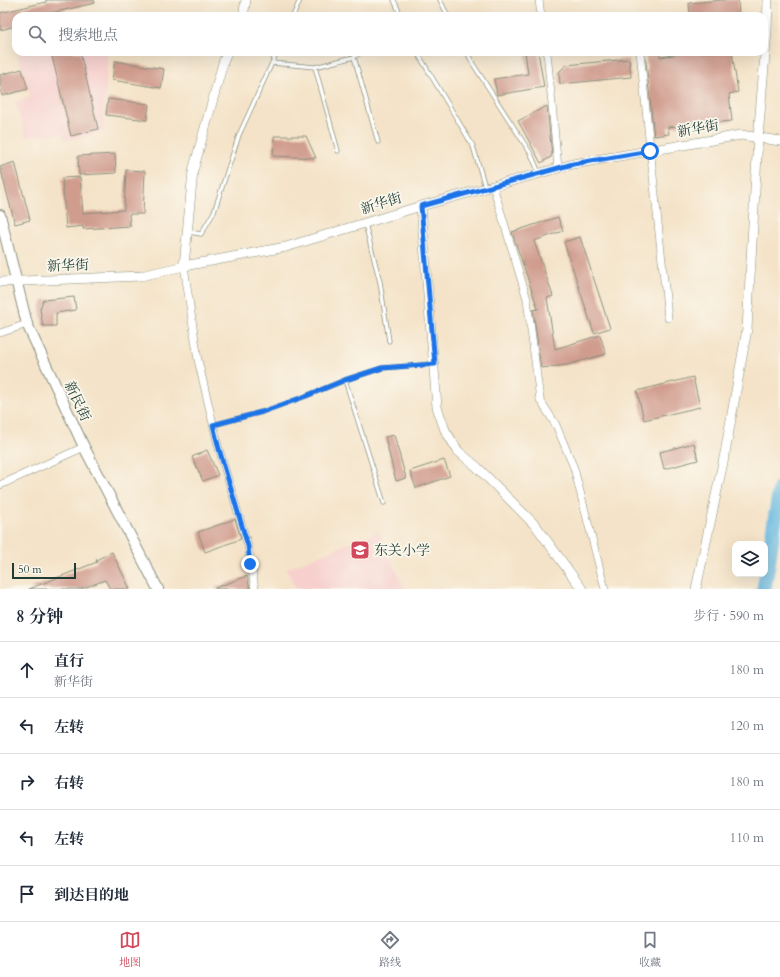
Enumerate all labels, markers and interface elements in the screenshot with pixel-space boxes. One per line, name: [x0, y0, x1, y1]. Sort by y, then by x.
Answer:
search box: [12, 12, 768, 56]
icon: search: [26, 23, 48, 45]
text: 搜索地点: [58, 25, 118, 45]
street label: 新华街: [676, 115, 720, 141]
route start: [641, 142, 659, 160]
street label: 新华街: [358, 188, 404, 219]
street label: 新华街: [47, 255, 89, 276]
street label: 新民街: [60, 378, 95, 424]
school or university icon: 东关小学: [349, 539, 371, 561]
place label: 东关小学: [374, 541, 430, 560]
map controls: [732, 541, 768, 577]
button: layers: [732, 541, 768, 577]
route end: [241, 555, 259, 573]
scale bar: [12, 561, 76, 580]
text: 50 m: [18, 562, 42, 577]
text: 8 分钟: [16, 605, 63, 628]
text: 步行 · 590 m: [693, 607, 764, 625]
text: 直行: [54, 651, 84, 671]
icon: ahead: [16, 659, 38, 681]
text: 180 m: [730, 661, 764, 679]
text: 新华街: [54, 673, 93, 691]
icon: left: [16, 715, 38, 737]
text: 左转: [54, 717, 84, 737]
text: 120 m: [730, 717, 764, 735]
icon: right: [16, 771, 38, 793]
text: 右转: [54, 773, 84, 793]
text: 180 m: [730, 773, 764, 791]
icon: left: [16, 827, 38, 849]
text: 左转: [54, 829, 84, 849]
text: 110 m: [730, 829, 764, 847]
icon: arrive: [16, 883, 38, 905]
text: 到达目的地: [54, 885, 129, 905]
tab: 地图: [119, 929, 141, 970]
tab: 路线: [379, 929, 401, 970]
tab: 收藏: [639, 929, 661, 970]

